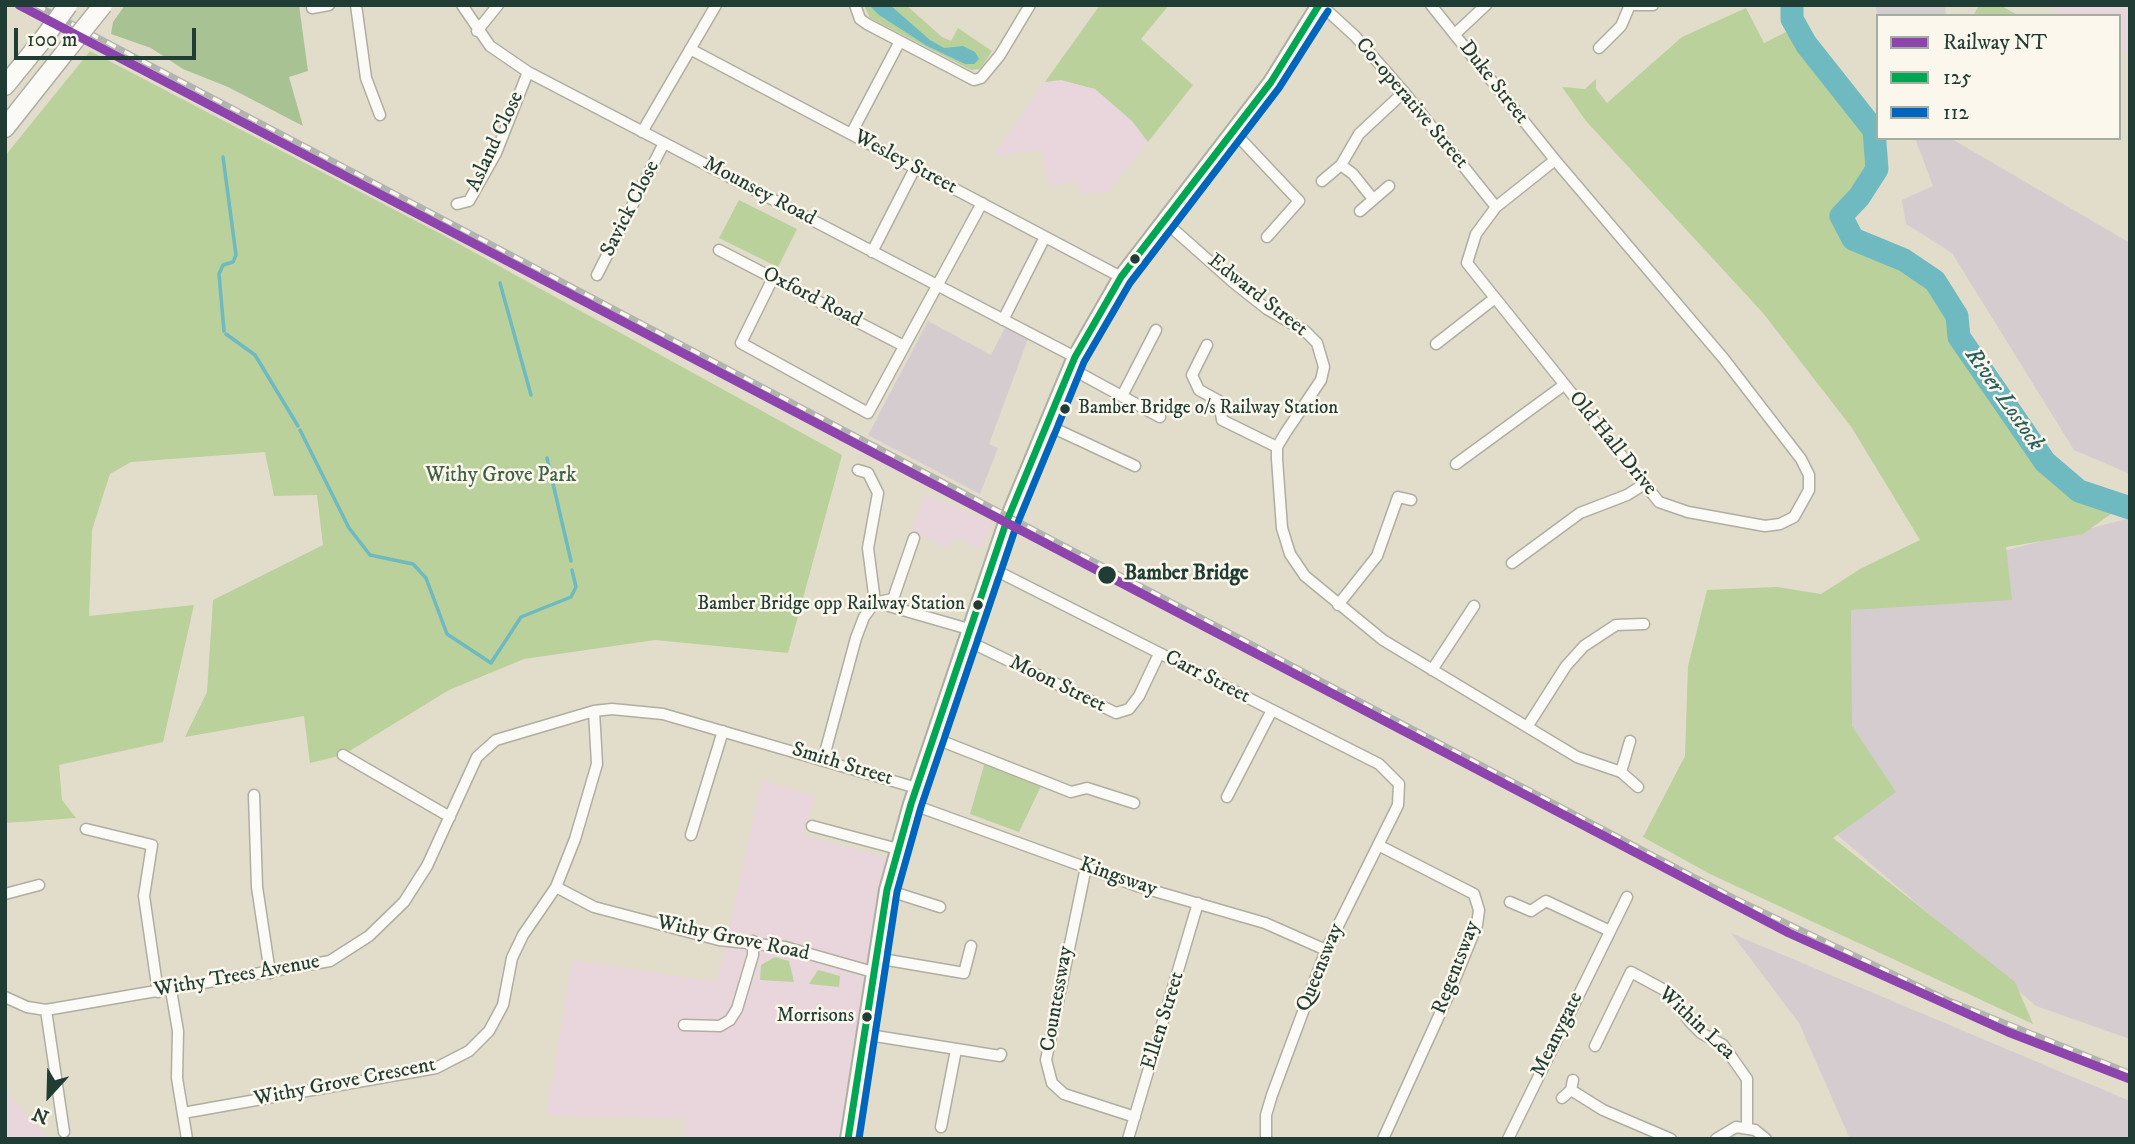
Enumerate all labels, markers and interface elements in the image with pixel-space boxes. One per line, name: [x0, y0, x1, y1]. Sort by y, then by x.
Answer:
scale bar: [18, 14, 200, 58]
legend: [1876, 14, 2121, 140]
text: 100 m: [27, 27, 78, 53]
text: Railway NT: [1943, 30, 2047, 56]
street label: Co-operative Street: [1349, 33, 1473, 175]
street label: Duke Street: [1453, 36, 1533, 130]
text: 125: [1943, 65, 1971, 91]
street label: Asland Close: [462, 88, 530, 196]
text: 112: [1943, 100, 1969, 126]
street label: Wesley Street: [849, 125, 961, 201]
street label: Mounsey Road: [698, 152, 820, 232]
street label: Savick Close: [596, 157, 666, 261]
street label: Edward Street: [1202, 249, 1312, 343]
unlabelled marker: [1128, 252, 1142, 266]
street label: Oxford Road: [758, 262, 866, 334]
water label: River Lostock: [1958, 343, 2048, 457]
street label: Old Hall Drive: [1562, 387, 1662, 501]
place label: Bamber Bridge o/s Railway Station: [1078, 398, 1338, 420]
marker: Bamber Bridge o/s Railway Station: [1058, 402, 1072, 416]
park label: Withy Grove Park: [426, 464, 576, 490]
place label: Bamber Bridge: [1124, 562, 1249, 588]
marker: Bamber Bridge: [1096, 564, 1118, 586]
place label: Bamber Bridge opp Railway Station: [697, 594, 965, 616]
marker: Bamber Bridge opp Railway Station: [971, 598, 985, 612]
street label: Carr Street: [1160, 646, 1254, 710]
street label: Moon Street: [1005, 651, 1109, 719]
street label: Smith Street: [789, 738, 895, 792]
street label: Kingsway: [1076, 853, 1160, 903]
street label: Withy Grove Road: [654, 911, 812, 967]
street label: Regentsway: [1428, 918, 1486, 1018]
street label: Queensway: [1292, 920, 1350, 1016]
street label: Countessway: [1036, 944, 1080, 1054]
street label: Withy Trees Avenue: [152, 950, 322, 1004]
street label: Ellen Street: [1137, 969, 1191, 1073]
street label: Within Lea: [1652, 982, 1740, 1066]
street label: Meanygate: [1527, 988, 1589, 1082]
place label: Morrisons: [777, 1006, 854, 1028]
marker: Morrisons: [860, 1010, 874, 1024]
street label: Withy Grove Crescent: [252, 1053, 438, 1113]
north arrow: [14, 1060, 84, 1130]
text: N: [29, 1101, 52, 1129]

